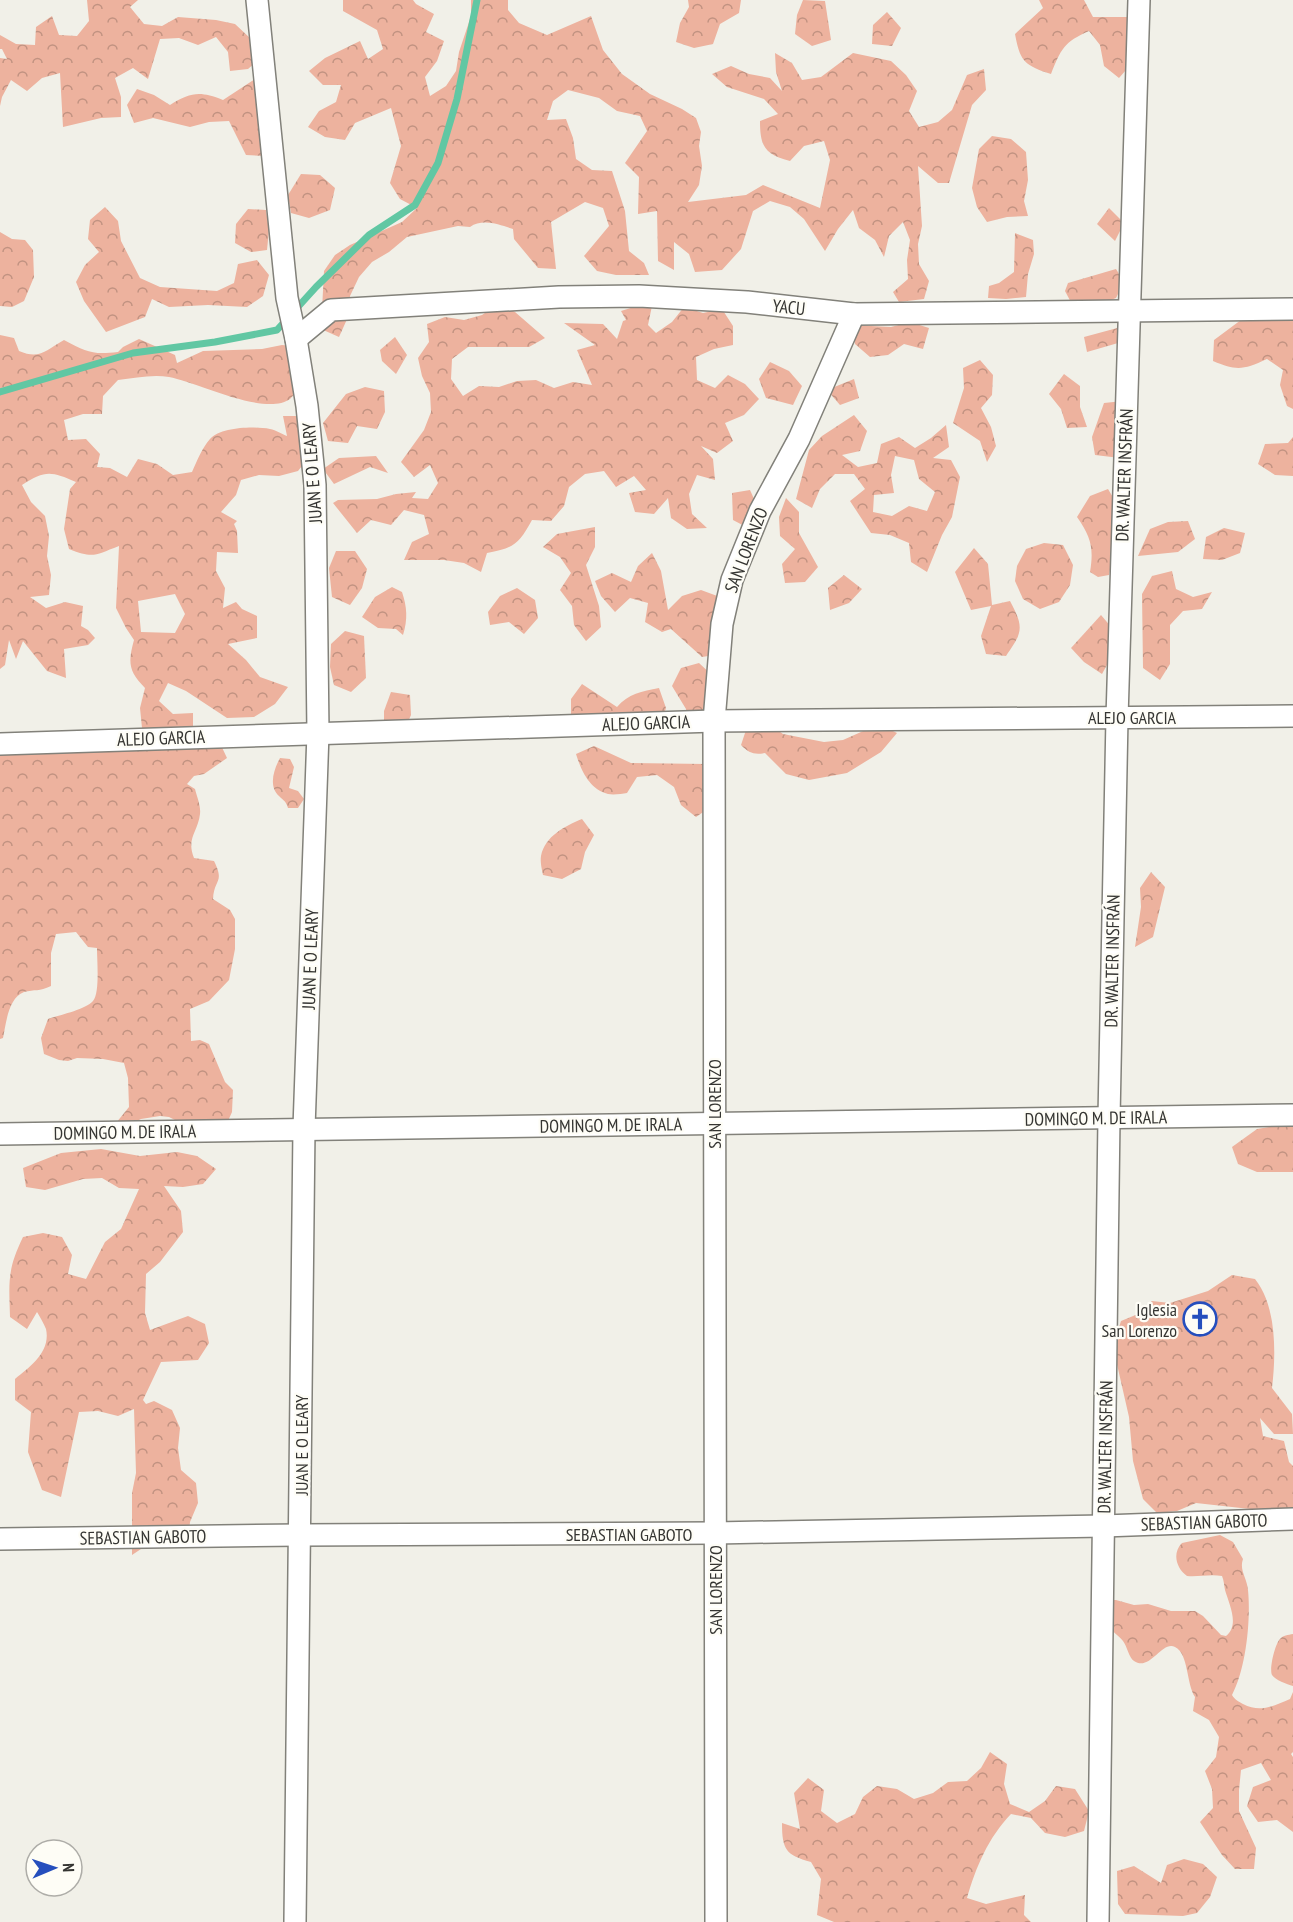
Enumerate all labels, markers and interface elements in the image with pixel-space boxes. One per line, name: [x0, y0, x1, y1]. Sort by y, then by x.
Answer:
street label: YACU: [771, 294, 807, 320]
street label: DR. WALTER INSFRÁN: [1110, 408, 1138, 542]
street label: JUAN E O LEARY: [297, 421, 327, 525]
street label: SAN LORENZO: [719, 504, 773, 596]
street label: ALEJO GARCIA: [1088, 706, 1177, 729]
street label: ALEJO GARCIA: [602, 710, 691, 736]
street label: ALEJO GARCIA: [117, 725, 206, 751]
street label: DR. WALTER INSFRÁN: [1099, 894, 1125, 1028]
street label: JUAN E O LEARY: [297, 907, 323, 1011]
street label: SAN LORENZO: [703, 1059, 726, 1149]
street label: DOMINGO M. DE IRALA: [1025, 1105, 1168, 1131]
street label: DOMINGO M. DE IRALA: [540, 1112, 683, 1138]
street label: DOMINGO M. DE IRALA: [54, 1119, 197, 1145]
place label: Iglesia San Lorenzo: [1102, 1298, 1177, 1342]
church icon: Iglesia San Lorenzo: [1182, 1301, 1218, 1337]
street label: DR. WALTER INSFRÁN: [1092, 1380, 1118, 1514]
street label: JUAN E O LEARY: [290, 1394, 313, 1496]
street label: SEBASTIAN GABOTO: [1140, 1508, 1268, 1536]
street label: SEBASTIAN GABOTO: [566, 1523, 692, 1546]
street label: SEBASTIAN GABOTO: [79, 1524, 207, 1550]
street label: SAN LORENZO: [704, 1545, 727, 1635]
north arrow: [24, 1838, 84, 1898]
text: N: [59, 1863, 79, 1872]

